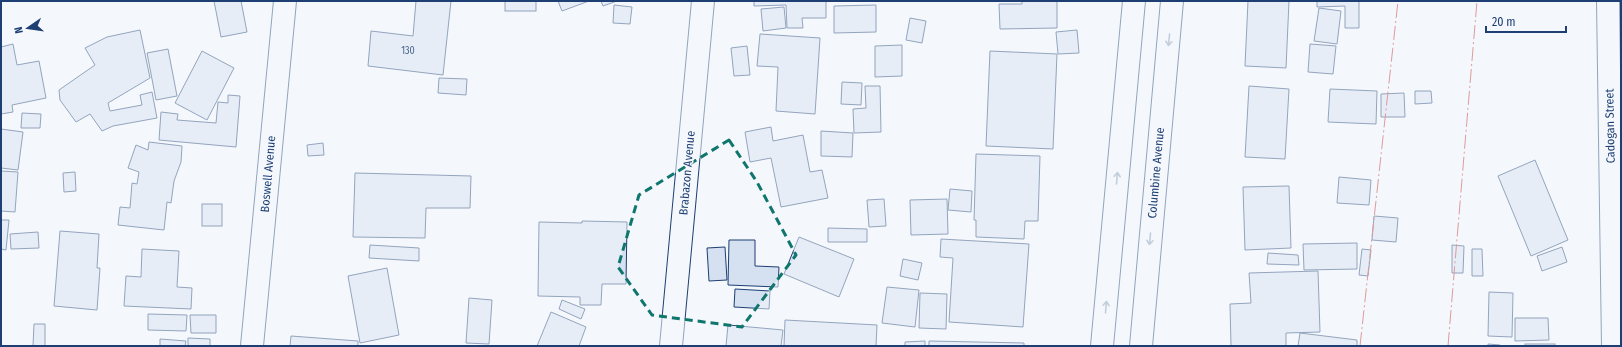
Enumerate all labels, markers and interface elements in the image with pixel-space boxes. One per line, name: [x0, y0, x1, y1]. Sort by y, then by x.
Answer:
north arrow: [8, 8, 48, 48]
scale bar: [1486, 8, 1566, 34]
text: 20 m: [1492, 15, 1516, 29]
text: N: [12, 25, 26, 35]
one-way arrow: [1165, 33, 1172, 46]
house number: 130: [401, 45, 415, 57]
street label: Cadogan Street: [1602, 89, 1618, 163]
street label: Columbine Avenue: [1145, 127, 1167, 219]
street label: Brabazon Avenue: [676, 130, 698, 216]
street label: Boswell Avenue: [258, 135, 278, 213]
one-way arrow: [1114, 172, 1121, 185]
one-way arrow: [1147, 232, 1154, 245]
one-way arrow: [1102, 301, 1109, 314]

